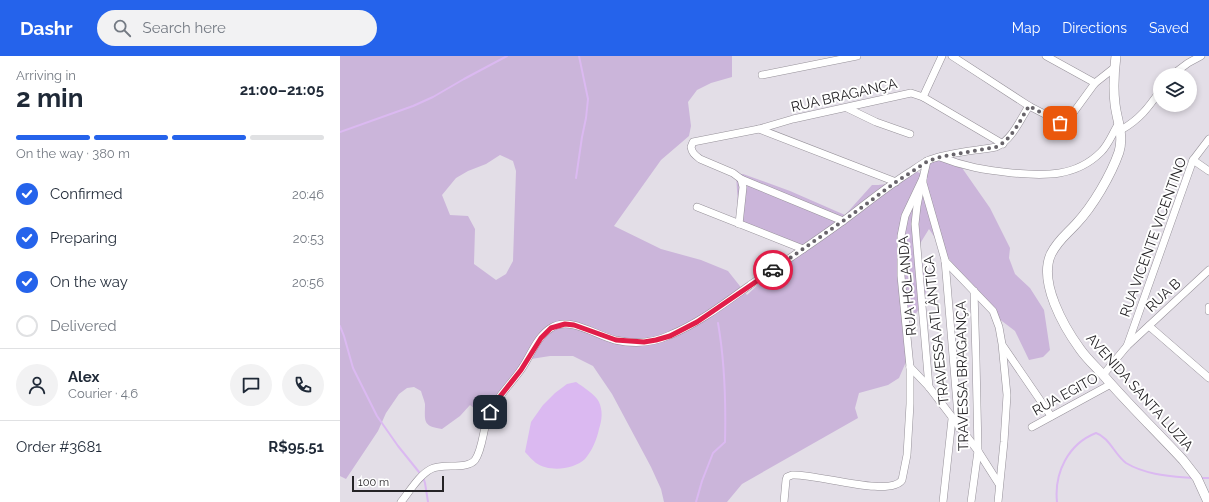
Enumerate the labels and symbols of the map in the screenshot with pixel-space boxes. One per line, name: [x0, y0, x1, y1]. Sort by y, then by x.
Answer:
street label: RUA BRAGANÇA: [789, 75, 899, 115]
pin: [1043, 106, 1077, 140]
street label: RUA VICENTE VICENTINO: [1117, 155, 1189, 319]
street label: RUA HOLANDA: [895, 235, 919, 337]
courier: [753, 250, 793, 290]
street label: TRAVESSA ATLÂNTICA: [919, 254, 952, 405]
street label: RUA B: [1142, 275, 1184, 315]
street label: TRAVESSA BRAGANÇA: [953, 300, 971, 451]
street label: AVENIDA SANTA LUZIA: [1083, 330, 1197, 454]
street label: RUA EGITO: [1029, 369, 1101, 419]
pin: [473, 395, 507, 429]
scale bar: [352, 474, 444, 493]

